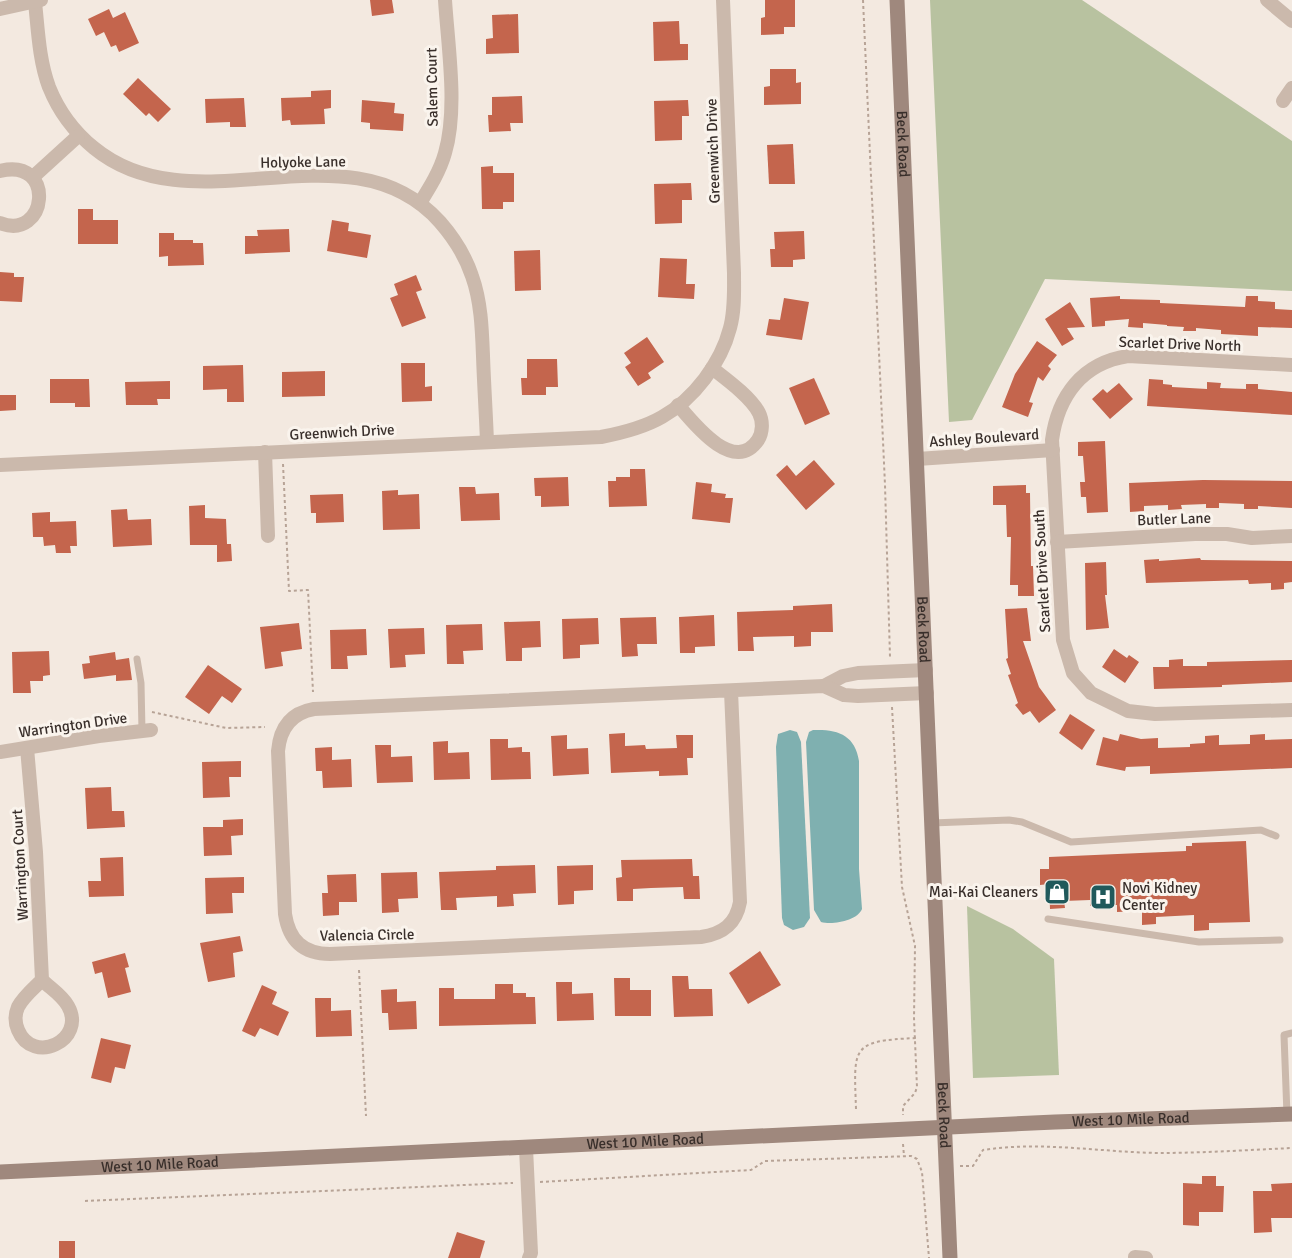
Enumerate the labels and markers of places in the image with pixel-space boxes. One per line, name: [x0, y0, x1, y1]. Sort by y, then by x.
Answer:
shop icon: Mai-Kai Cleaners: [1042, 877, 1072, 907]
place label: Novi Kidney Center: [1122, 879, 1197, 914]
hospital icon: Novi Kidney Center: [1088, 882, 1118, 912]
place label: Mai-Kai Cleaners: [929, 883, 1038, 901]

